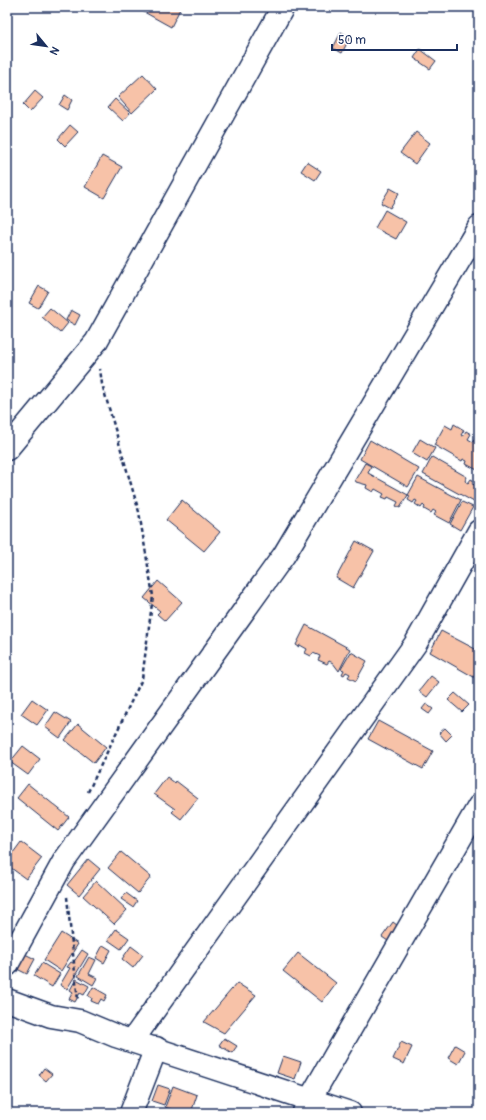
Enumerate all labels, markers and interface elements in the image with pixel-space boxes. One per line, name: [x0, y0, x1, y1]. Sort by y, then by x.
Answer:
north arrow: [26, 26, 66, 66]
scale bar: [332, 26, 457, 52]
text: 50 m: [338, 33, 366, 48]
text: N: [47, 44, 62, 58]

